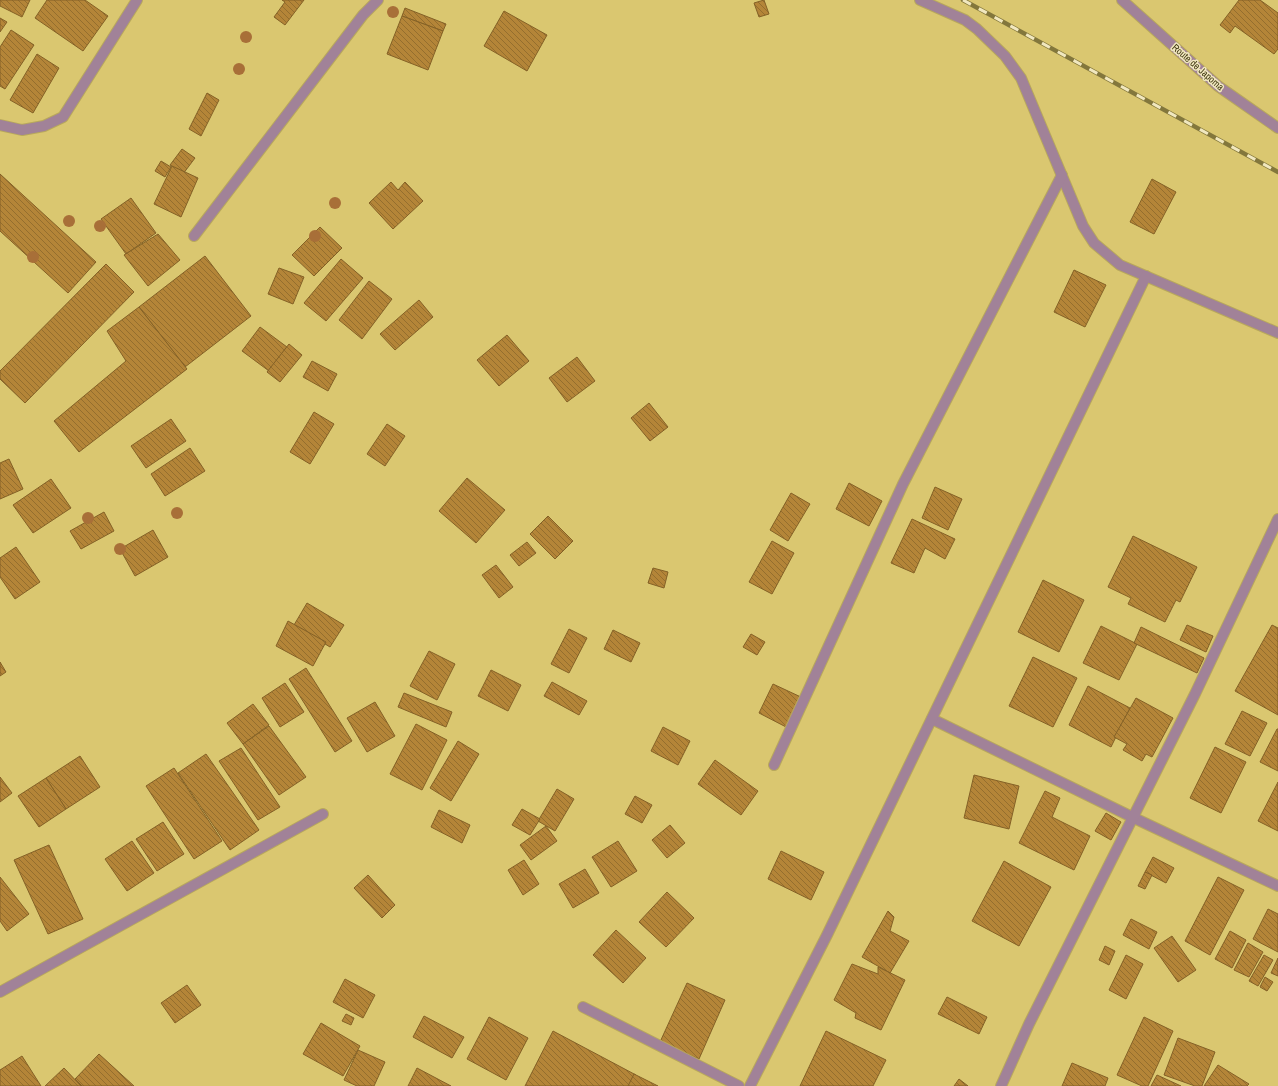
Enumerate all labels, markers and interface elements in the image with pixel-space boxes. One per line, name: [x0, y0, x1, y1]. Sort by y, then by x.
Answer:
street label: Route de Japoma: [1169, 41, 1227, 93]

